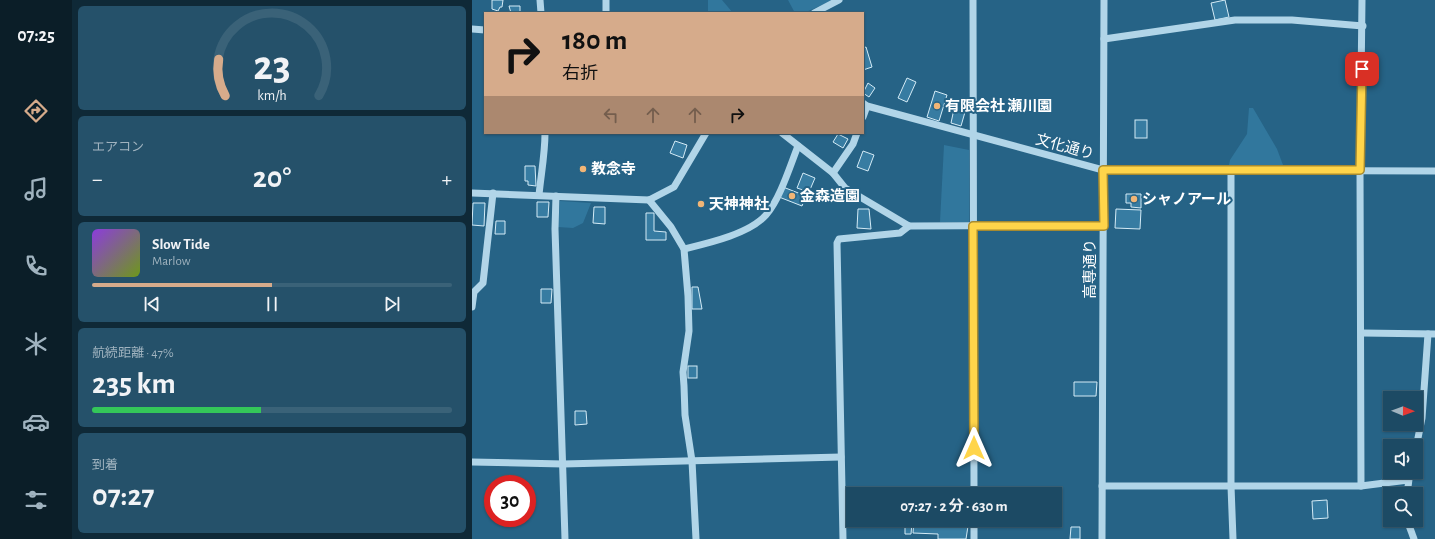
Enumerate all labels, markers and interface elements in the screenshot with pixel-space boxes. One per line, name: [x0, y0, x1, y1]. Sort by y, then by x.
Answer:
text: 07:25: [17, 27, 55, 45]
text: 180 m: [562, 27, 627, 55]
icon: right: [496, 28, 548, 80]
text: 23: [253, 46, 291, 87]
pin: [1345, 52, 1379, 86]
icon: arrive: [1351, 58, 1373, 80]
text: 右折: [562, 65, 598, 83]
text: km/h: [257, 89, 287, 103]
icon: directions: [22, 97, 50, 125]
place label: 有限会社 瀬川園: [945, 97, 1052, 114]
marker: 有限会社 瀬川園: [932, 101, 942, 111]
icon: left: [600, 104, 622, 126]
icon: ahead: [642, 104, 664, 126]
icon: ahead: [684, 104, 706, 126]
icon: right: [726, 104, 748, 126]
street label: 文化通り: [1034, 131, 1096, 162]
text: エアコン: [92, 141, 144, 154]
place label: 教念寺: [591, 161, 636, 177]
text: 20°: [253, 163, 291, 193]
marker: 教念寺: [578, 164, 588, 174]
text: −: [92, 168, 103, 190]
text: +: [441, 168, 452, 190]
icon: music: [22, 175, 50, 203]
place label: 金森造園: [800, 188, 860, 204]
marker: 金森造園: [787, 191, 797, 201]
place label: シャノアール: [1142, 192, 1231, 207]
marker: シャノアール: [1129, 194, 1139, 204]
place label: 天神神社: [709, 195, 769, 212]
marker: 天神神社: [696, 199, 706, 209]
text: Slow Tide: [152, 237, 210, 252]
street label: 高専通り: [1082, 239, 1098, 299]
icon: phone: [22, 252, 50, 280]
text: Marlow: [152, 255, 190, 268]
icon: previous: [141, 293, 163, 315]
icon: pause: [261, 293, 283, 315]
icon: next: [381, 293, 403, 315]
icon: climate: [22, 330, 50, 358]
text: 航続距離 · 47%: [92, 347, 174, 360]
text: 235 km: [92, 369, 176, 399]
north arrow: [1383, 391, 1423, 431]
map controls: [1383, 391, 1423, 527]
icon: car: [22, 408, 50, 436]
position arrow: [953, 427, 995, 469]
button: sound: [1383, 439, 1423, 479]
text: 到着: [92, 459, 118, 472]
speed limit sign: 30: [484, 475, 536, 527]
text: 07:27: [92, 481, 155, 511]
icon: filters: [22, 486, 50, 514]
button: search: [1383, 487, 1423, 527]
text: 07:27 · 2 分 · 630 m: [900, 499, 1008, 514]

